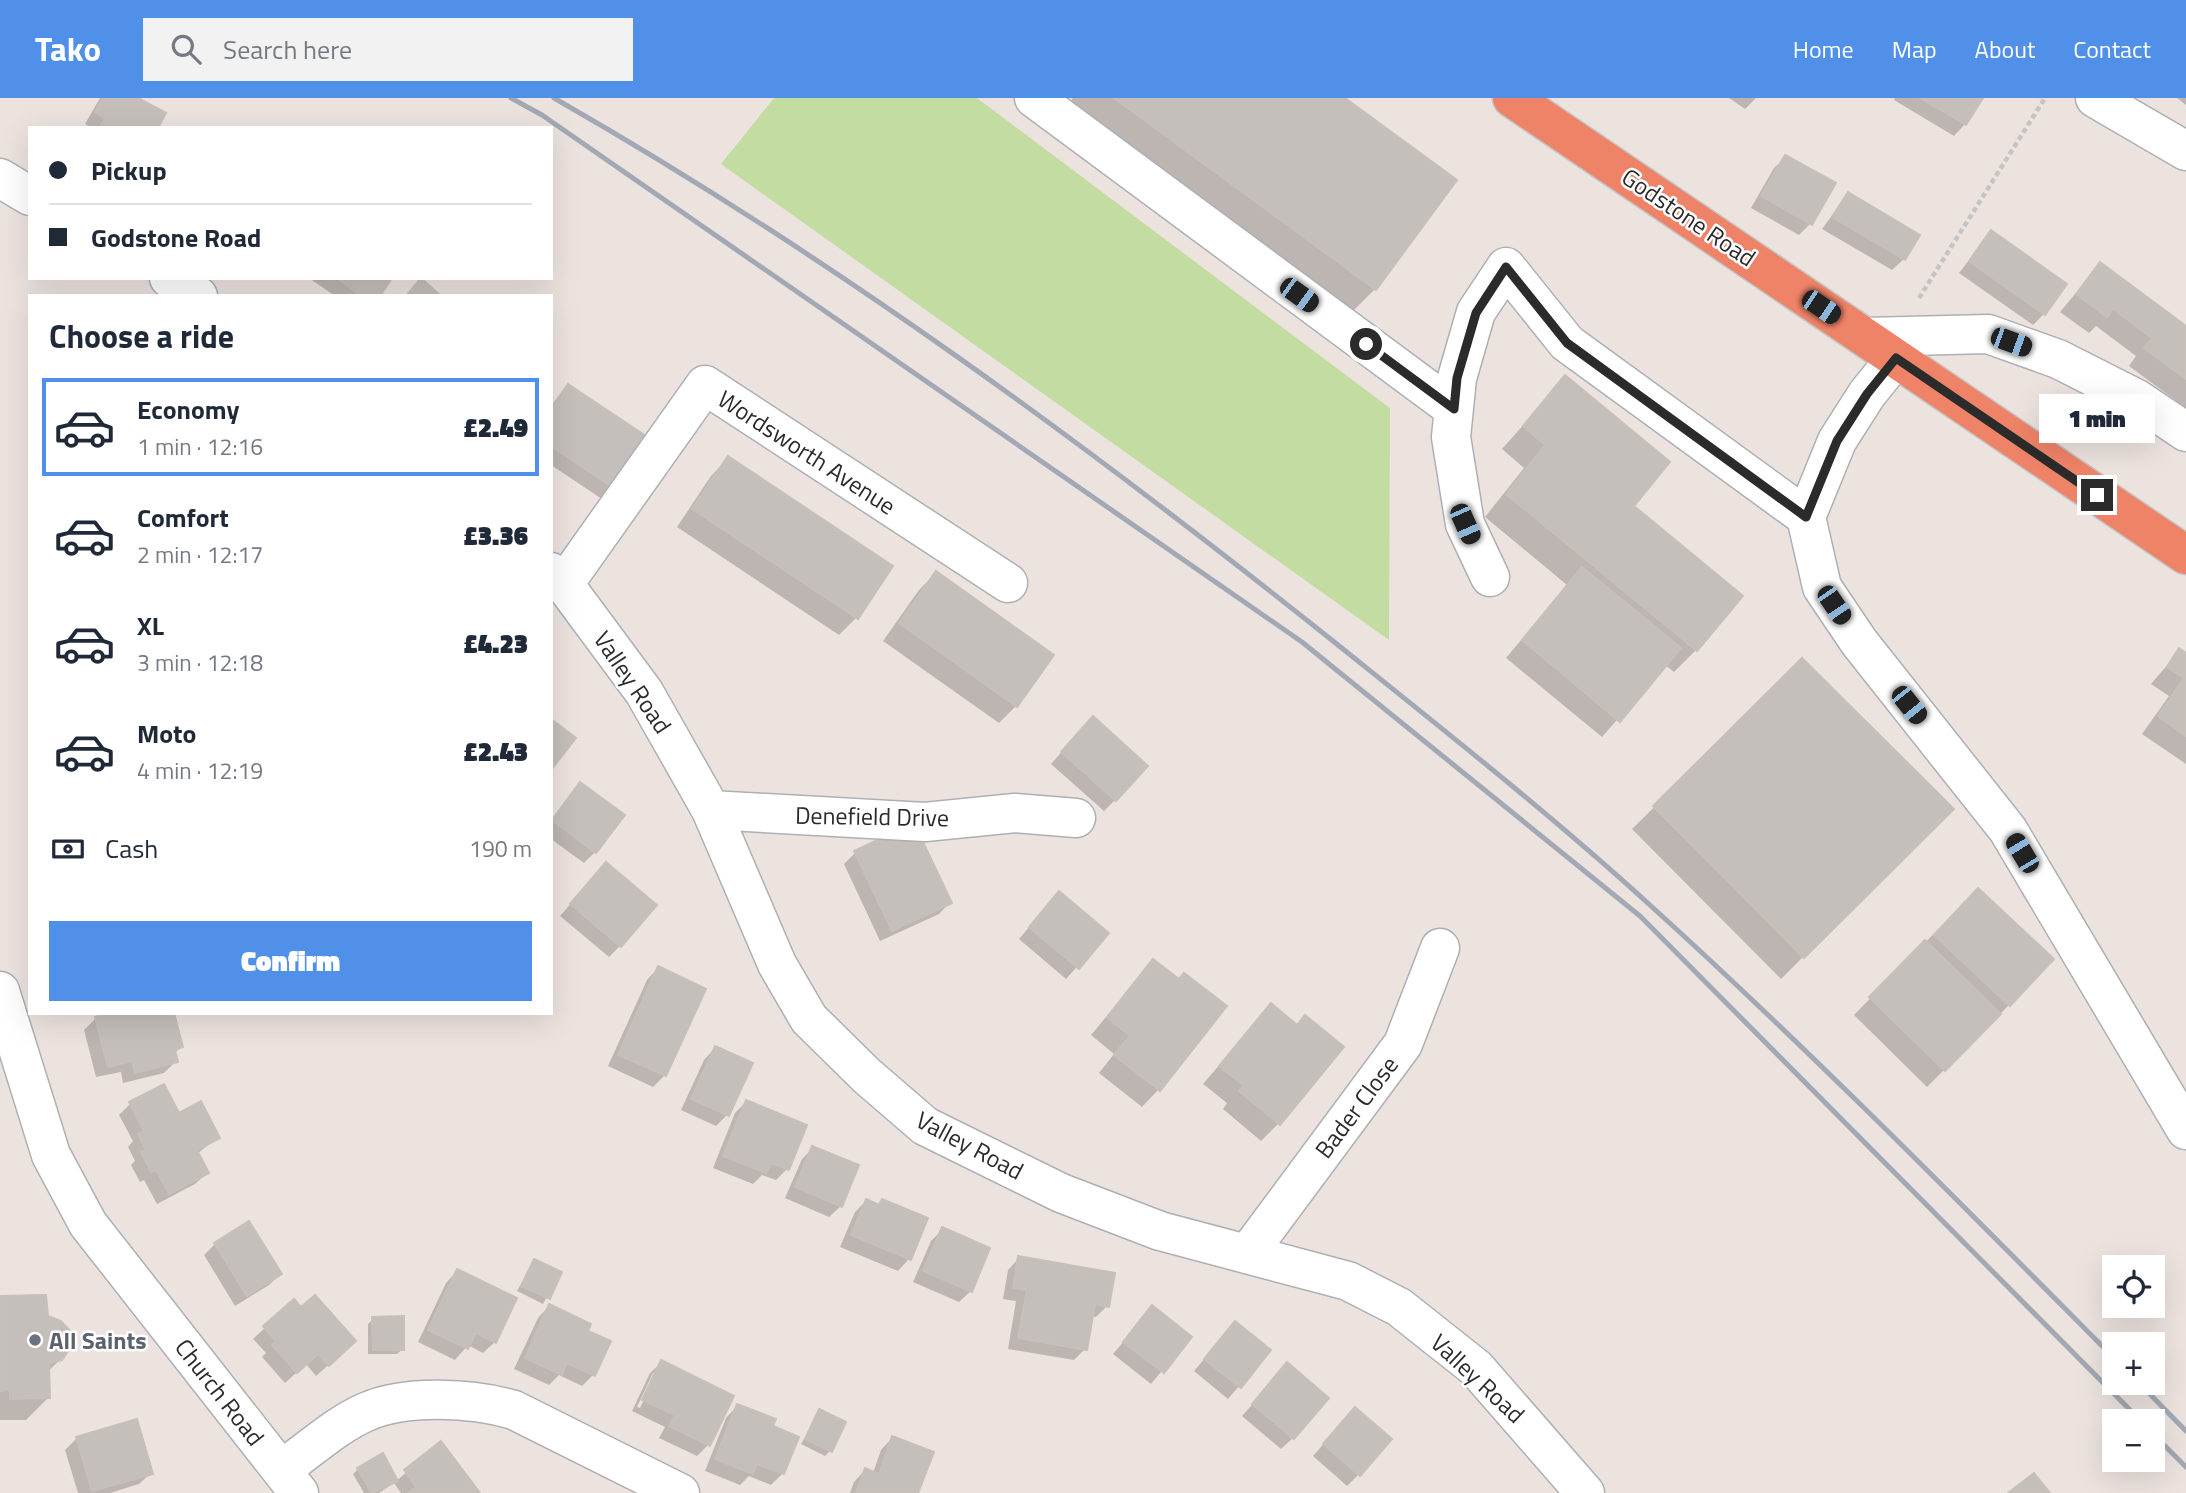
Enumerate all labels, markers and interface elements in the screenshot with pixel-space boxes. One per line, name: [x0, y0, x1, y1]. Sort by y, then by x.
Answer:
search box: [143, 18, 633, 81]
text: Tako: [35, 24, 101, 74]
icon: search: [167, 30, 205, 68]
text: Search here: [223, 30, 352, 69]
text: Home: [1793, 31, 1854, 67]
text: Map: [1892, 31, 1937, 67]
text: About: [1975, 31, 2035, 67]
text: Contact: [2073, 31, 2151, 67]
text: Pickup: [91, 151, 167, 190]
street label: Godstone Road: [1615, 159, 1763, 275]
text: Godstone Road: [91, 218, 261, 257]
car: [1276, 274, 1323, 316]
car: [1798, 287, 1845, 327]
text: Choose a ride: [49, 312, 234, 360]
car: [1988, 325, 2035, 359]
route start: [1350, 328, 1382, 360]
street label: Wordsworth Avenue: [711, 381, 903, 523]
text: Economy: [137, 390, 239, 429]
callout: 1 min: [2039, 394, 2155, 442]
icon: car: [53, 396, 116, 459]
text: 1 min: [2068, 401, 2126, 436]
text: £2.49: [463, 408, 528, 447]
text: 1 min · 12:16: [137, 429, 263, 464]
route end: [2081, 479, 2113, 511]
text: Comfort: [137, 498, 229, 537]
car: [1447, 501, 1484, 547]
icon: car: [53, 504, 116, 567]
text: £3.36: [463, 516, 528, 555]
text: 2 min · 12:17: [137, 537, 263, 572]
car: [1814, 582, 1855, 628]
text: XL: [137, 606, 164, 645]
icon: car: [53, 612, 116, 675]
street label: Valley Road: [585, 623, 681, 741]
text: £4.23: [463, 624, 528, 663]
text: 3 min · 12:18: [137, 645, 263, 680]
car: [1888, 682, 1931, 728]
text: Moto: [137, 714, 196, 753]
icon: car: [53, 720, 116, 783]
text: £2.43: [463, 732, 528, 771]
text: 4 min · 12:19: [137, 753, 263, 788]
street label: Denefield Drive: [795, 797, 949, 835]
text: Cash: [105, 829, 158, 868]
icon: cash: [49, 830, 87, 868]
car: [2003, 830, 2042, 876]
text: 190 m: [469, 831, 532, 866]
button: Confirm: [49, 921, 532, 1001]
street label: Bader Close: [1306, 1048, 1406, 1166]
street label: Valley Road: [910, 1102, 1030, 1188]
map controls: [2102, 1255, 2165, 1472]
button: locate: [2102, 1255, 2165, 1318]
place label: All Saints: [49, 1322, 147, 1358]
street label: Valley Road: [1423, 1325, 1533, 1431]
street label: Church Road: [167, 1331, 273, 1453]
marker: All Saints: [27, 1332, 43, 1348]
button: +: [2102, 1332, 2165, 1395]
button: −: [2102, 1409, 2165, 1472]

